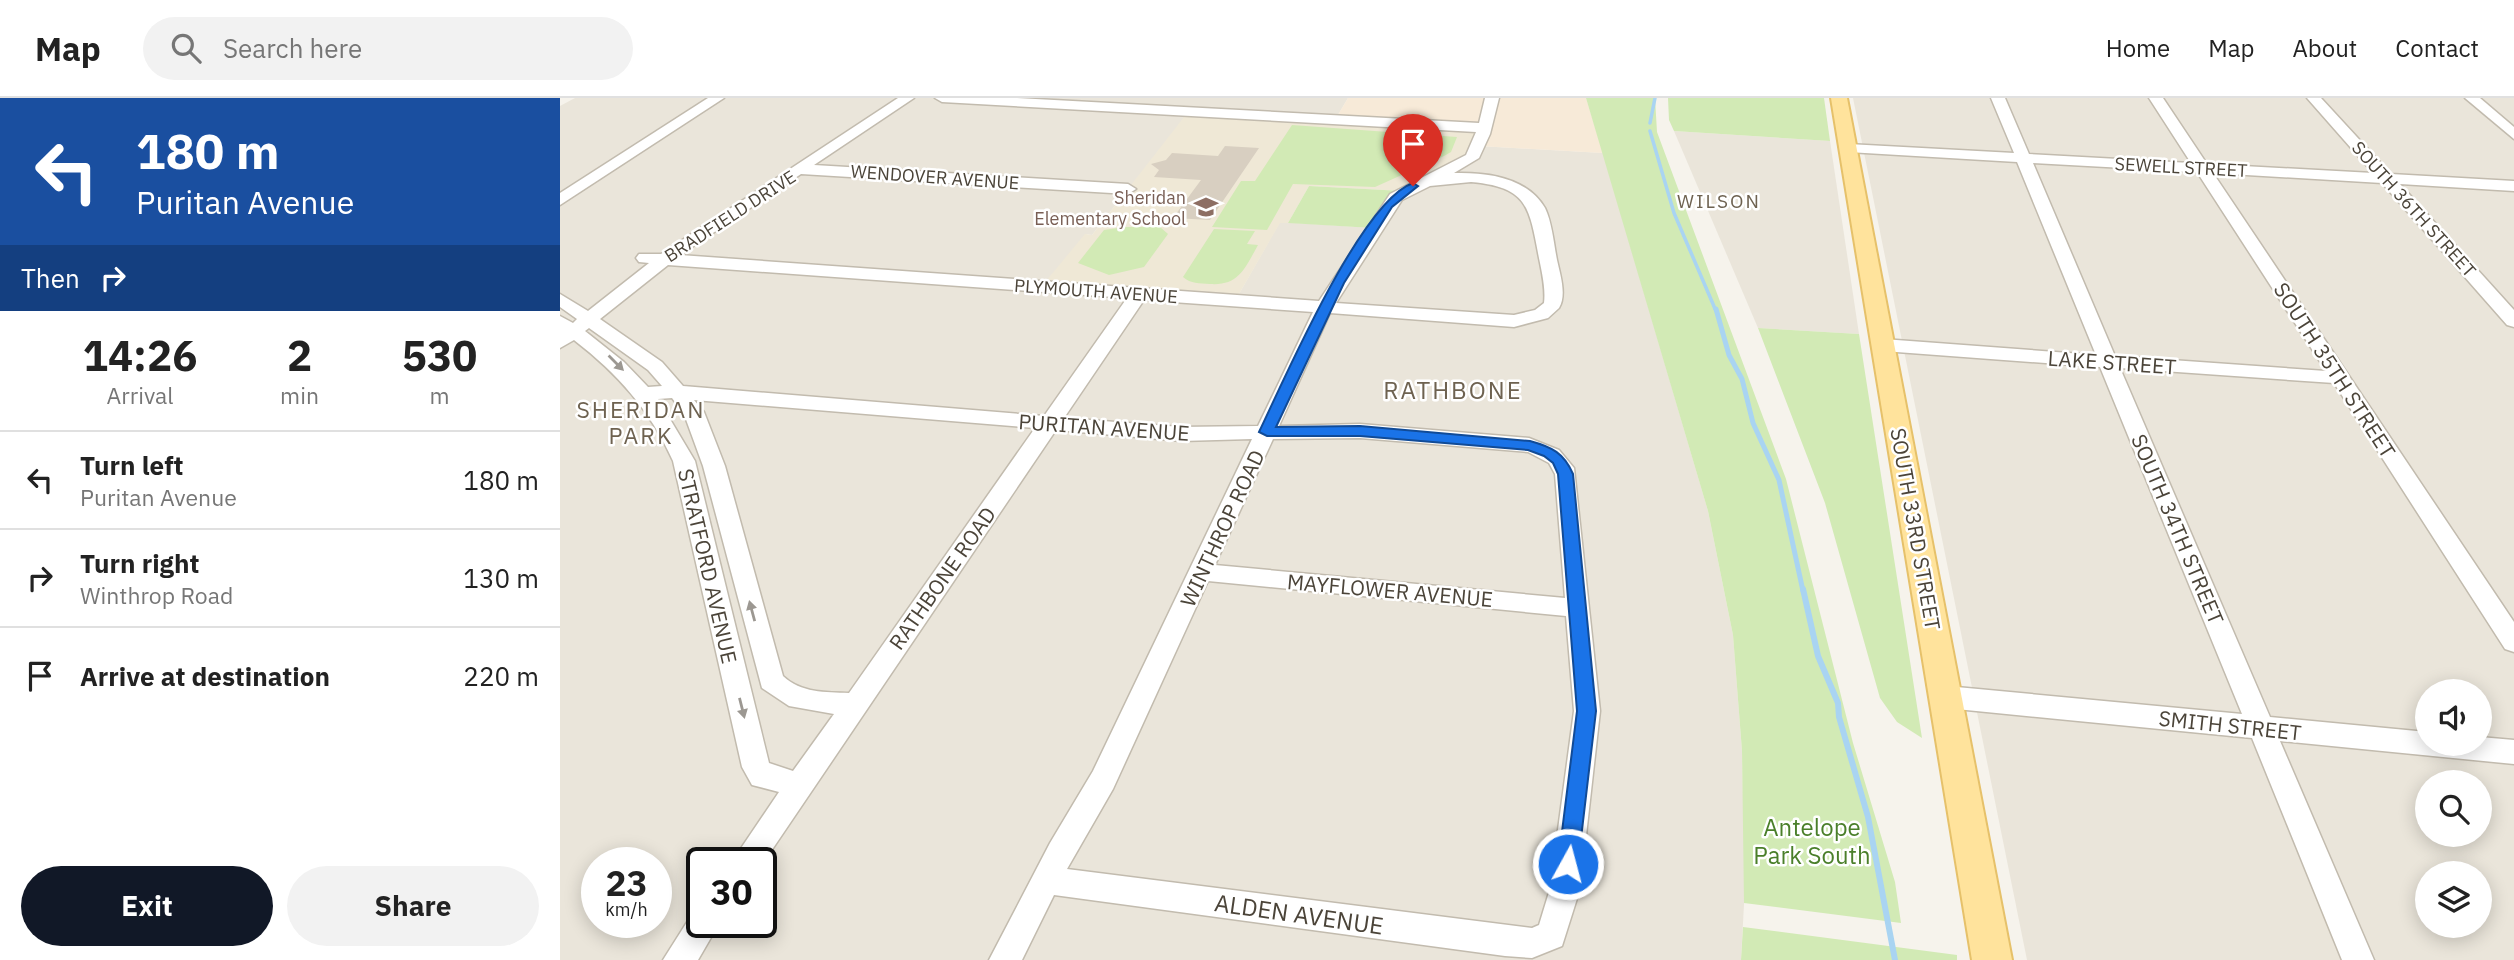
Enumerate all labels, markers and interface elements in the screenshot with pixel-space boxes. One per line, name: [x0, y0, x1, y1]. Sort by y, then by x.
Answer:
search box: [143, 17, 633, 80]
text: Map: [35, 27, 101, 70]
icon: search: [167, 29, 205, 67]
text: Search here: [223, 31, 362, 65]
text: Home: [2106, 32, 2170, 64]
text: Map: [2208, 32, 2254, 64]
text: About: [2292, 32, 2357, 64]
text: Contact: [2395, 32, 2479, 64]
pin: [1383, 114, 1443, 186]
text: 180 m: [136, 119, 280, 182]
icon: arrive: [1394, 125, 1432, 163]
icon: left: [21, 126, 112, 217]
street label: SOUTH 36TH STREET: [2347, 136, 2481, 282]
street label: SEWELL STREET: [2114, 152, 2248, 182]
street label: WENDOVER AVENUE: [850, 160, 1020, 194]
street label: BRADFIELD DRIVE: [660, 165, 800, 267]
text: Puritan Avenue: [136, 181, 354, 223]
place label: Sheridan Elementary School: [1034, 186, 1186, 230]
district label: WILSON: [1677, 189, 1761, 213]
school or university icon: Sheridan Elementary School: [1192, 193, 1220, 221]
icon: right: [94, 259, 132, 297]
text: Then: [21, 261, 80, 295]
street label: PLYMOUTH AVENUE: [1014, 274, 1178, 308]
street label: SOUTH 35TH STREET: [2268, 277, 2402, 463]
text: 14:26: [83, 328, 197, 383]
text: 2: [287, 328, 312, 383]
text: 530: [402, 328, 477, 383]
street label: LAKE STREET: [2047, 344, 2177, 380]
one-way arrow: [607, 355, 624, 371]
district label: RATHBONE: [1383, 374, 1523, 406]
text: Arrival: [107, 380, 174, 410]
text: min: [280, 380, 319, 410]
text: m: [429, 380, 450, 410]
district label: SHERIDAN PARK: [576, 394, 706, 450]
street label: PURITAN AVENUE: [1017, 407, 1191, 447]
street label: SOUTH 33RD STREET: [1884, 426, 1948, 632]
street label: SOUTH 34TH STREET: [2125, 430, 2231, 628]
street label: WINTHROP ROAD: [1173, 445, 1271, 611]
text: Turn left: [80, 448, 183, 482]
icon: left: [21, 461, 59, 499]
text: 180 m: [463, 463, 539, 497]
street label: STRATFORD AVENUE: [672, 466, 744, 666]
text: Puritan Avenue: [80, 482, 237, 512]
street label: RATHBONE ROAD: [882, 501, 1002, 655]
text: Turn right: [80, 546, 199, 580]
icon: right: [21, 559, 59, 597]
text: 130 m: [463, 561, 539, 595]
street label: MAYFLOWER AVENUE: [1286, 567, 1494, 613]
text: Winthrop Road: [80, 580, 233, 610]
one-way arrow: [746, 600, 757, 622]
icon: arrive: [21, 657, 59, 695]
text: Arrive at destination: [80, 659, 330, 693]
text: 220 m: [463, 659, 539, 693]
map controls: [2415, 679, 2492, 938]
button: sound: [2415, 679, 2492, 756]
one-way arrow: [737, 697, 748, 719]
street label: SMITH STREET: [2157, 704, 2303, 746]
button: search: [2415, 770, 2492, 847]
park label: Antelope Park South: [1753, 811, 1871, 871]
position arrow: [1531, 827, 1605, 901]
speed limit sign: 30: [686, 847, 777, 938]
text: 23: [605, 860, 648, 906]
button: layers: [2415, 861, 2492, 938]
button: Exit: [21, 866, 273, 946]
button: Share: [287, 866, 539, 946]
street label: ALDEN AVENUE: [1212, 886, 1386, 942]
text: km/h: [605, 898, 648, 921]

